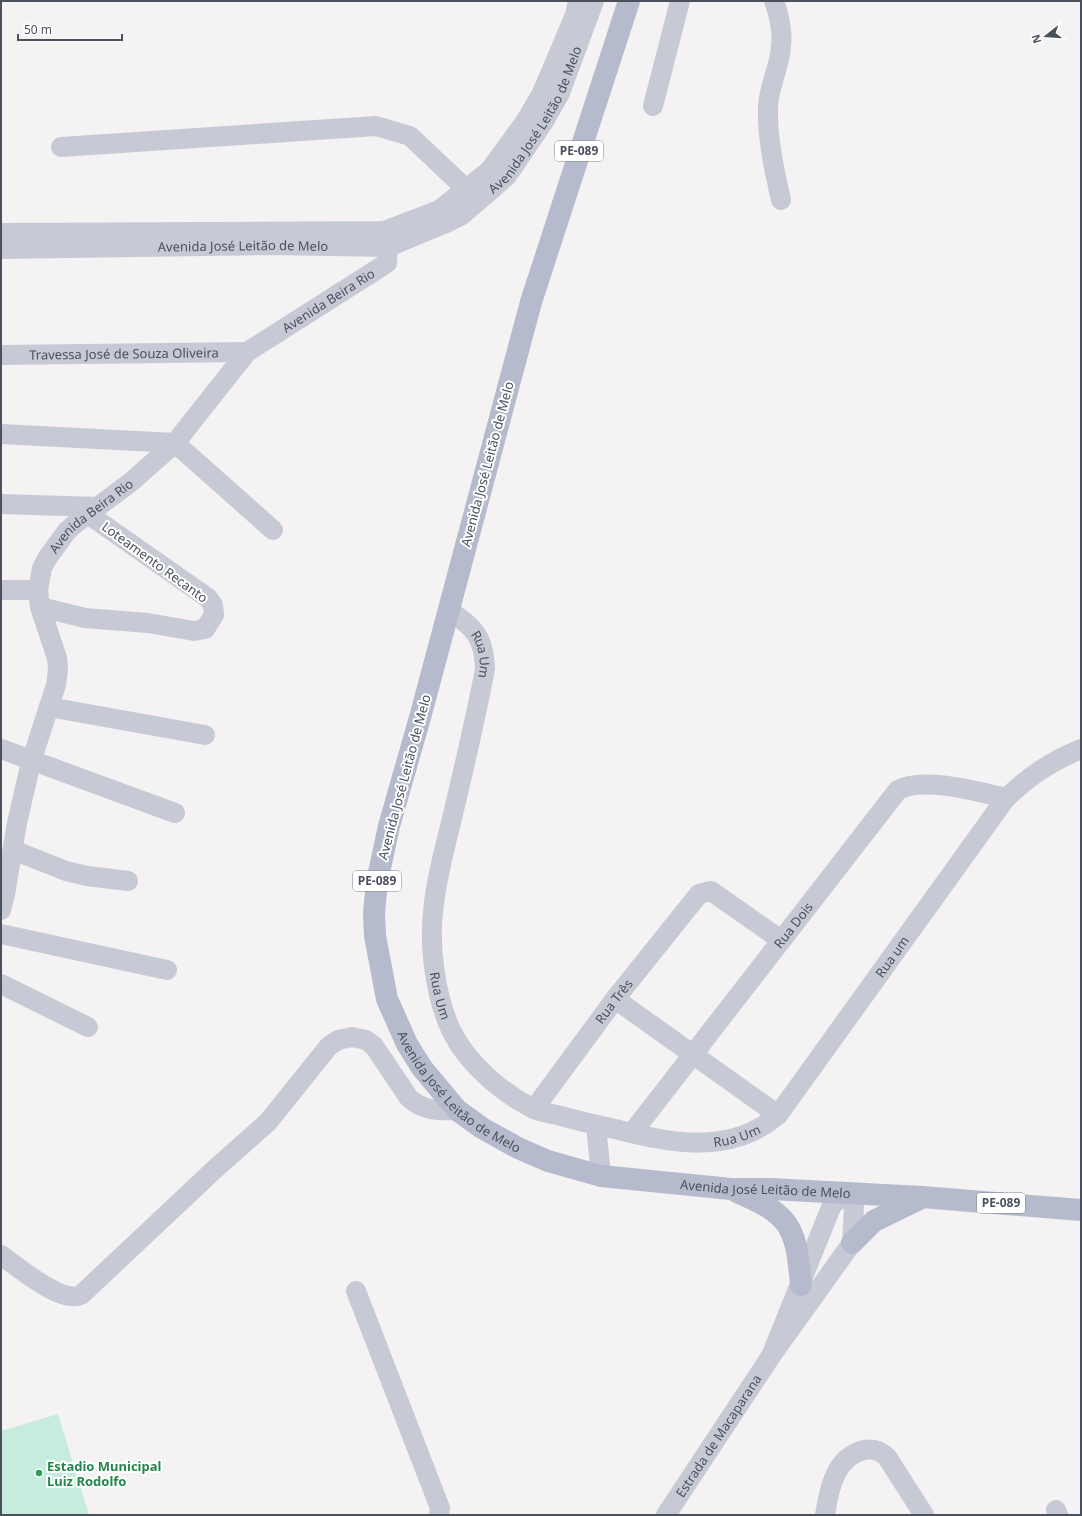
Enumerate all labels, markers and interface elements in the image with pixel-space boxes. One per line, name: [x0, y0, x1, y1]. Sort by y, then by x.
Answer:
scale bar: [18, 16, 122, 42]
north arrow: [1026, 16, 1066, 56]
text: 50 m: [24, 21, 52, 38]
text: N: [1027, 33, 1044, 46]
street label: Avenida José Leitão de Melo: [484, 43, 586, 198]
road number: PE-089: [555, 141, 603, 161]
street label: Avenida José Leitão de Melo: [158, 236, 329, 256]
street label: Avenida Beira Rio: [278, 264, 378, 337]
street label: Travessa José de Souza Oliveira: [29, 343, 219, 364]
street label: Avenida José Leitão de Melo: [456, 379, 518, 549]
street label: Avenida Beira Rio: [45, 474, 137, 557]
street label: Loteamento Recanto: [98, 517, 212, 607]
street label: Rua Um: [467, 627, 494, 680]
street label: Avenida José Leitão de Melo: [373, 692, 435, 862]
road number: PE-089: [353, 871, 401, 891]
street label: Rua Dois: [770, 898, 817, 952]
street label: Rua um: [871, 932, 913, 981]
street label: Rua Um: [426, 971, 455, 1022]
street label: Rua Três: [591, 975, 637, 1027]
street label: Avenida José Leitão de Melo: [393, 1028, 524, 1157]
street label: Rua Um: [712, 1120, 763, 1151]
street label: Avenida José Leitão de Melo: [679, 1175, 851, 1202]
road number: PE-089: [977, 1193, 1025, 1213]
street label: Estrada de Macaparana: [671, 1371, 765, 1501]
place label: Estadio Municipal Luiz Rodolfo: [47, 1457, 161, 1490]
marker: Estadio Municipal Luiz Rodolfo: [34, 1468, 44, 1478]

